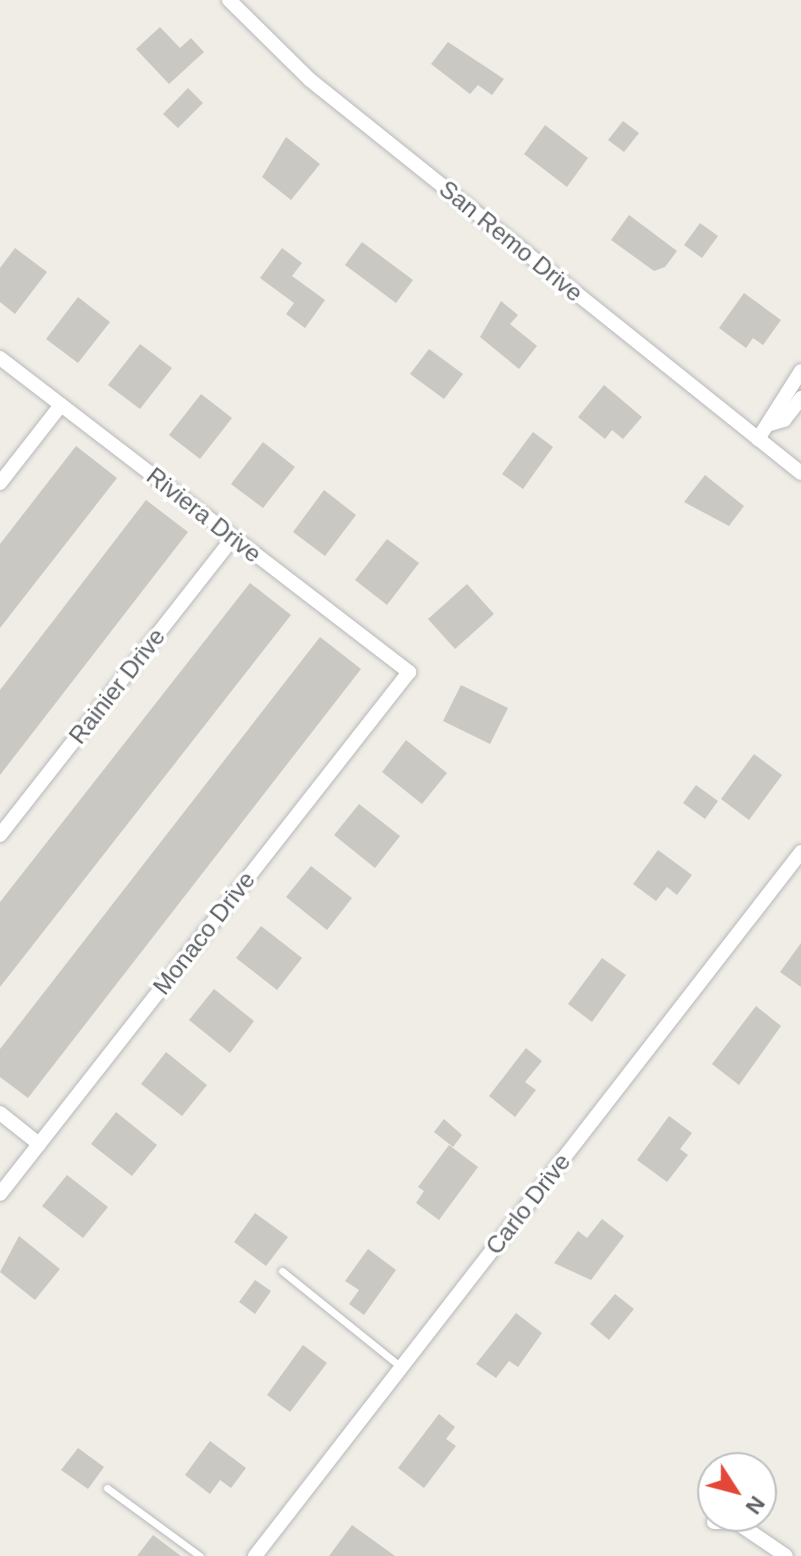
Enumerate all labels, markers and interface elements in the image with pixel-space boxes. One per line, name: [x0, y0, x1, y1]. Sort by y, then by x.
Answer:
street label: San Remo Drive: [434, 174, 588, 308]
street label: Riviera Drive: [141, 461, 267, 569]
street label: Rainier Drive: [63, 622, 171, 750]
street label: Monaco Drive: [147, 866, 261, 1000]
street label: Carlo Drive: [480, 1148, 576, 1260]
north arrow: [697, 1452, 777, 1532]
text: N: [740, 1491, 770, 1519]

